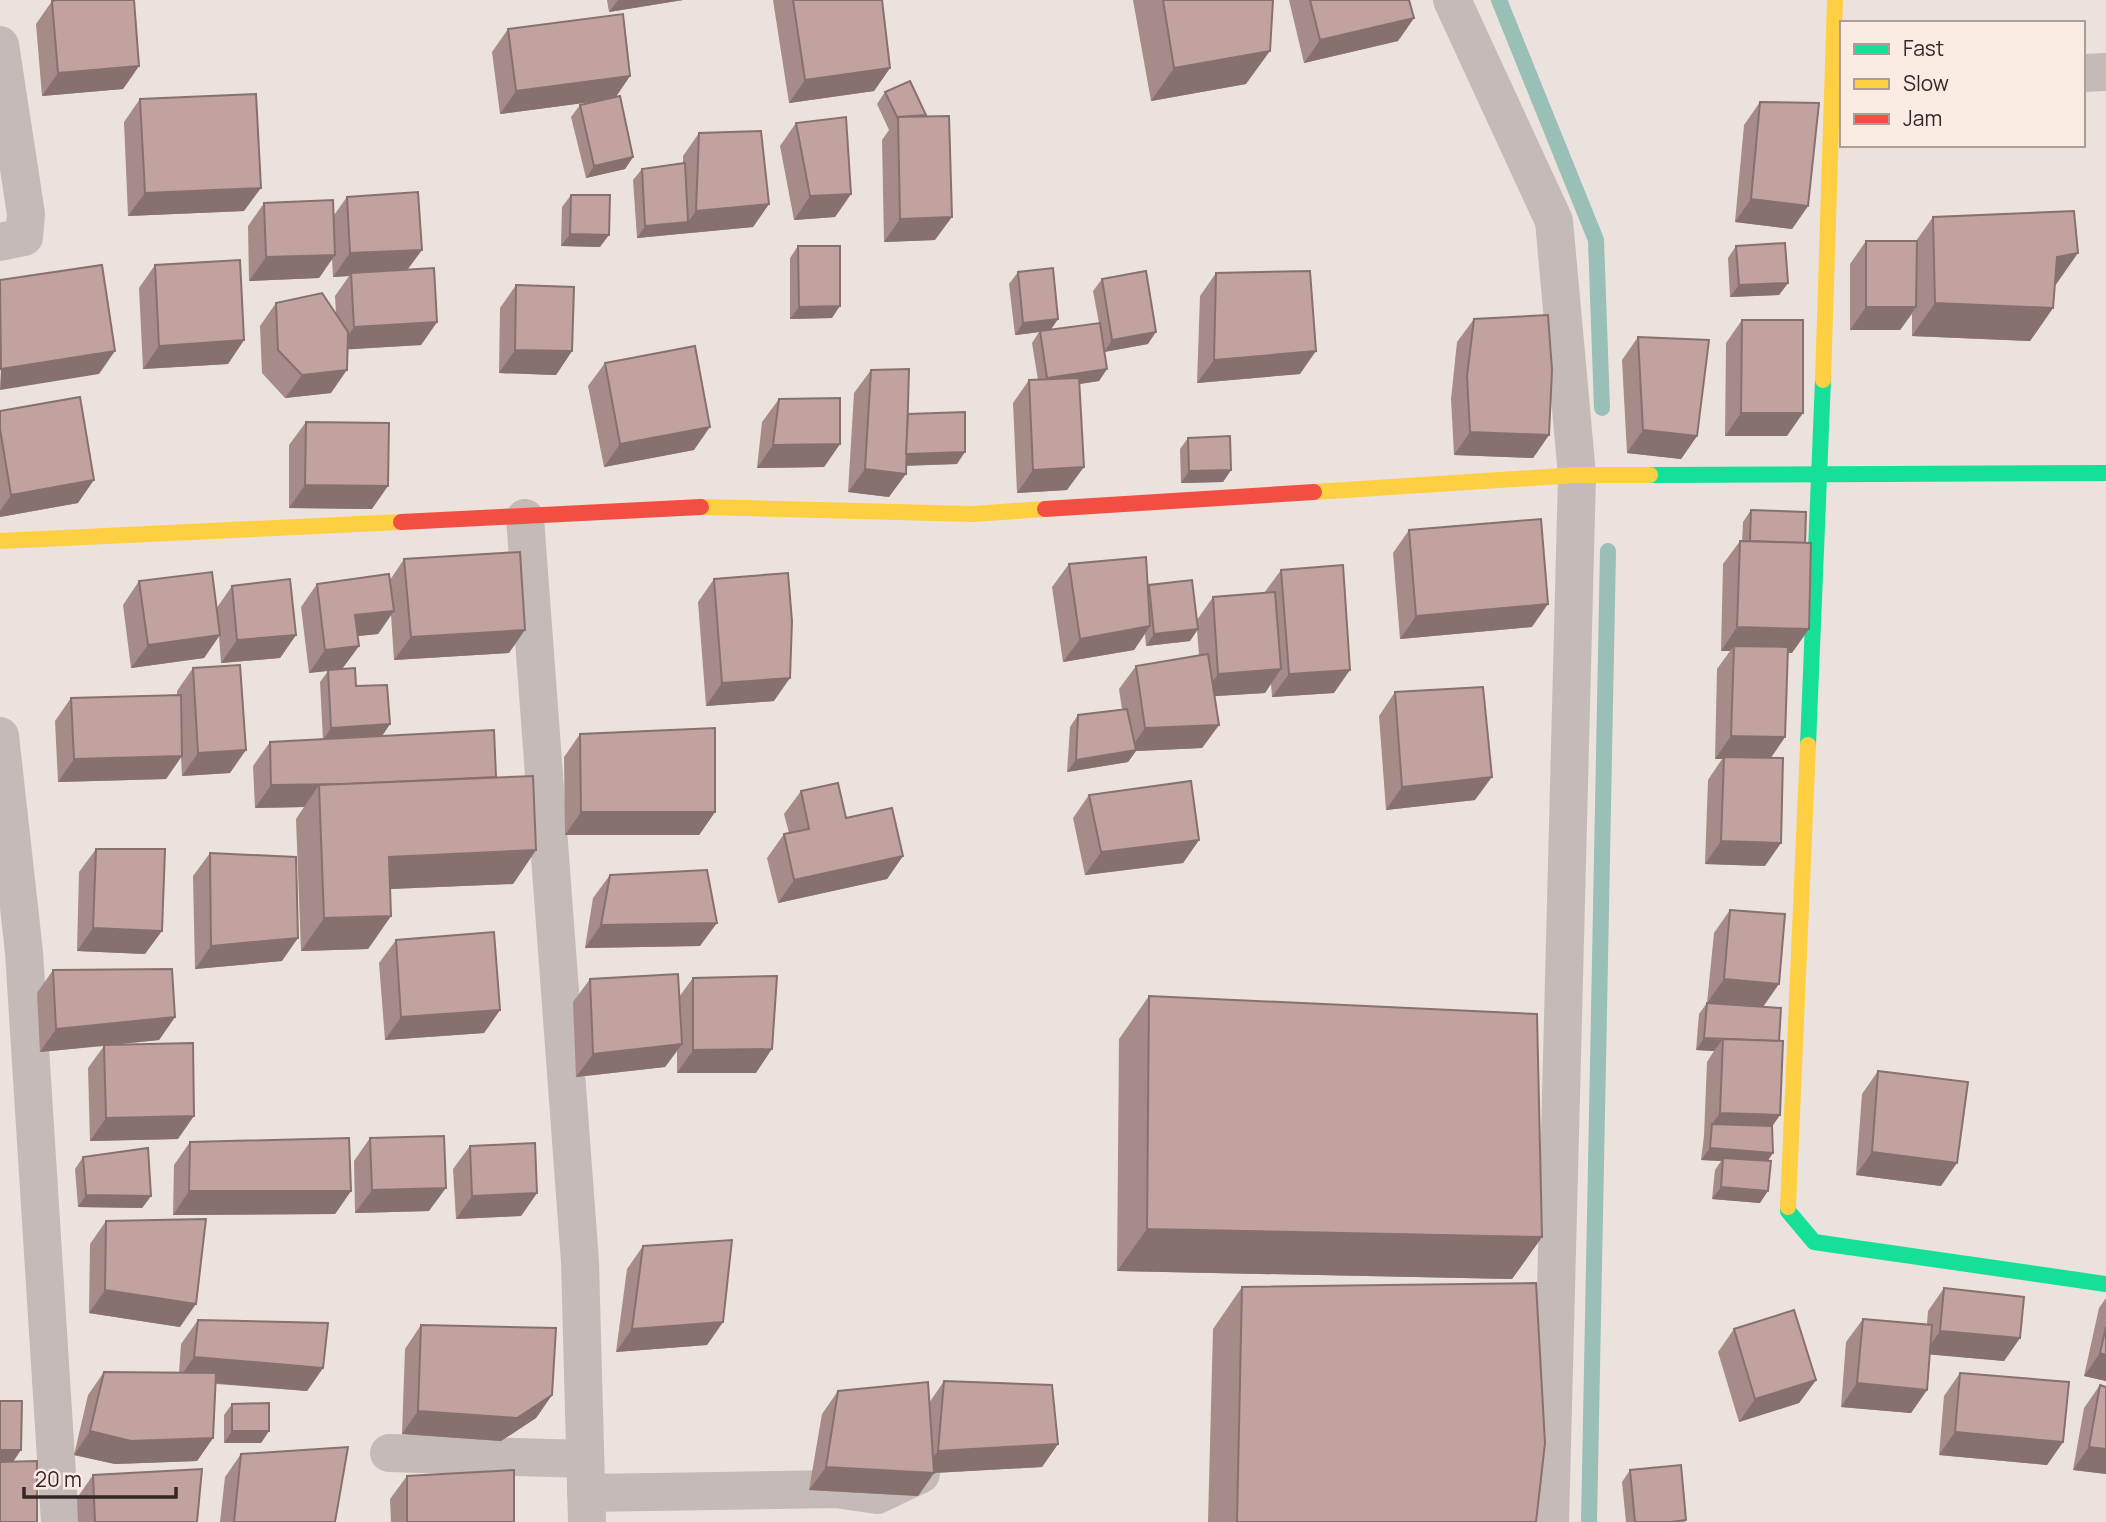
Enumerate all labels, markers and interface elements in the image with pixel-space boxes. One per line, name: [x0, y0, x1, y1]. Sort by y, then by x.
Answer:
legend: [1840, 21, 2085, 147]
text: Fast: [1903, 34, 1944, 62]
text: Slow: [1903, 69, 1949, 97]
text: Jam: [1903, 104, 1942, 132]
scale bar: [24, 1456, 177, 1500]
text: 20 m: [35, 1465, 82, 1493]

